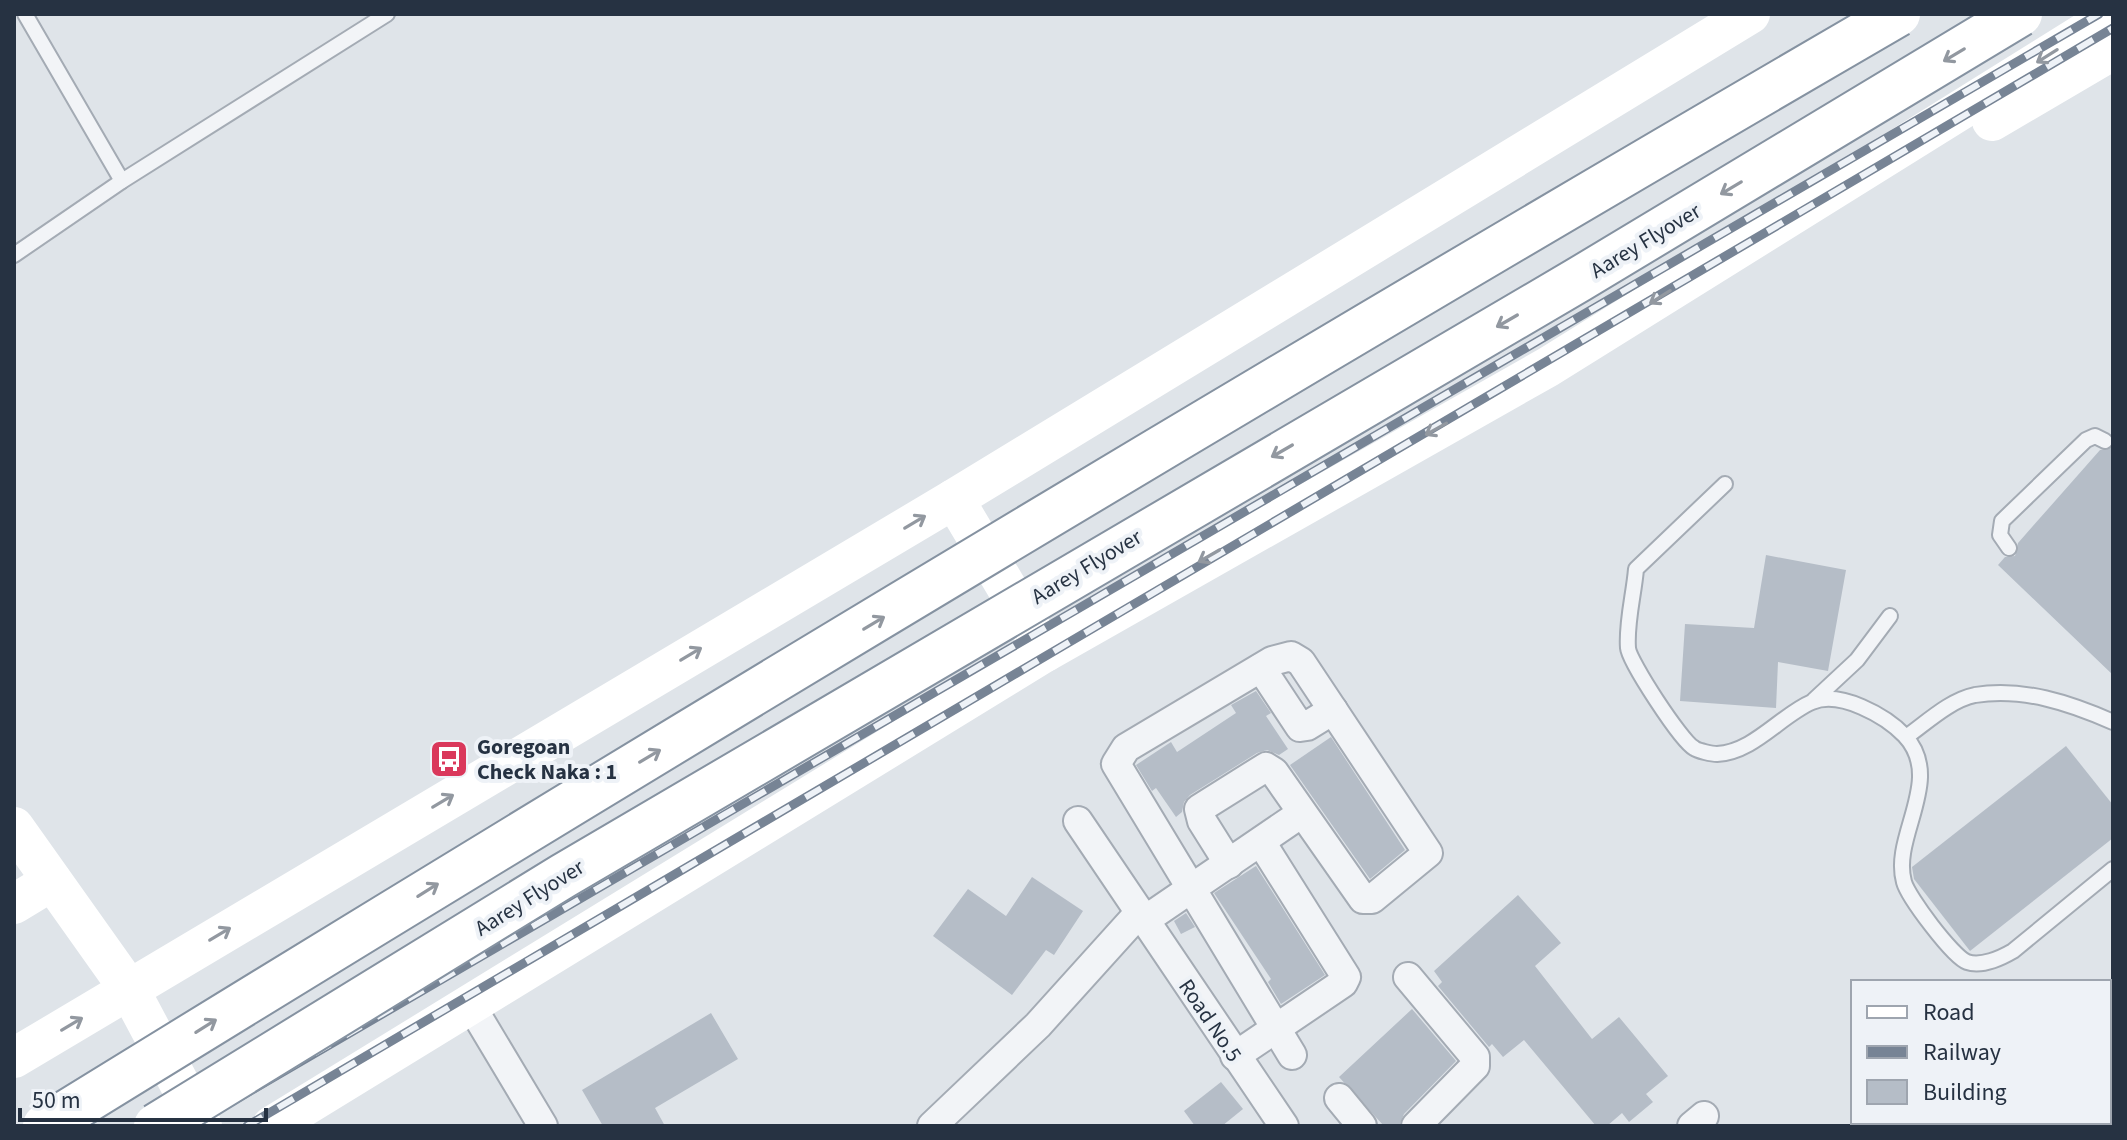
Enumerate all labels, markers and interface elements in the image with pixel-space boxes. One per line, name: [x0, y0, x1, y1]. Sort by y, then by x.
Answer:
one-way arrow: [1943, 47, 1966, 63]
one-way arrow: [2036, 47, 2058, 64]
one-way arrow: [1720, 181, 1743, 197]
street label: Aarey Flyover: [1584, 195, 1707, 286]
one-way arrow: [1649, 290, 1672, 306]
one-way arrow: [1496, 313, 1519, 329]
one-way arrow: [1425, 422, 1448, 438]
one-way arrow: [1271, 443, 1294, 459]
one-way arrow: [903, 514, 926, 530]
street label: Aarey Flyover: [1025, 521, 1148, 612]
one-way arrow: [1198, 548, 1221, 564]
one-way arrow: [862, 614, 885, 630]
one-way arrow: [679, 646, 702, 662]
place label: Goregoan Check Naka : 1: [477, 731, 617, 788]
bus stop icon: Goregoan Check Naka : 1: [428, 738, 470, 780]
one-way arrow: [638, 748, 662, 763]
one-way arrow: [431, 793, 454, 809]
street label: Aarey Flyover: [469, 851, 591, 944]
one-way arrow: [416, 881, 438, 898]
one-way arrow: [208, 926, 231, 942]
street label: Road No.5: [1171, 973, 1250, 1068]
legend: [1851, 980, 2111, 1124]
text: Road: [1923, 995, 1975, 1030]
one-way arrow: [60, 1016, 83, 1032]
one-way arrow: [195, 1018, 217, 1035]
text: Railway: [1923, 1035, 2001, 1070]
scale bar: [20, 1072, 266, 1122]
text: Building: [1923, 1075, 2007, 1110]
text: 50 m: [32, 1083, 81, 1118]

